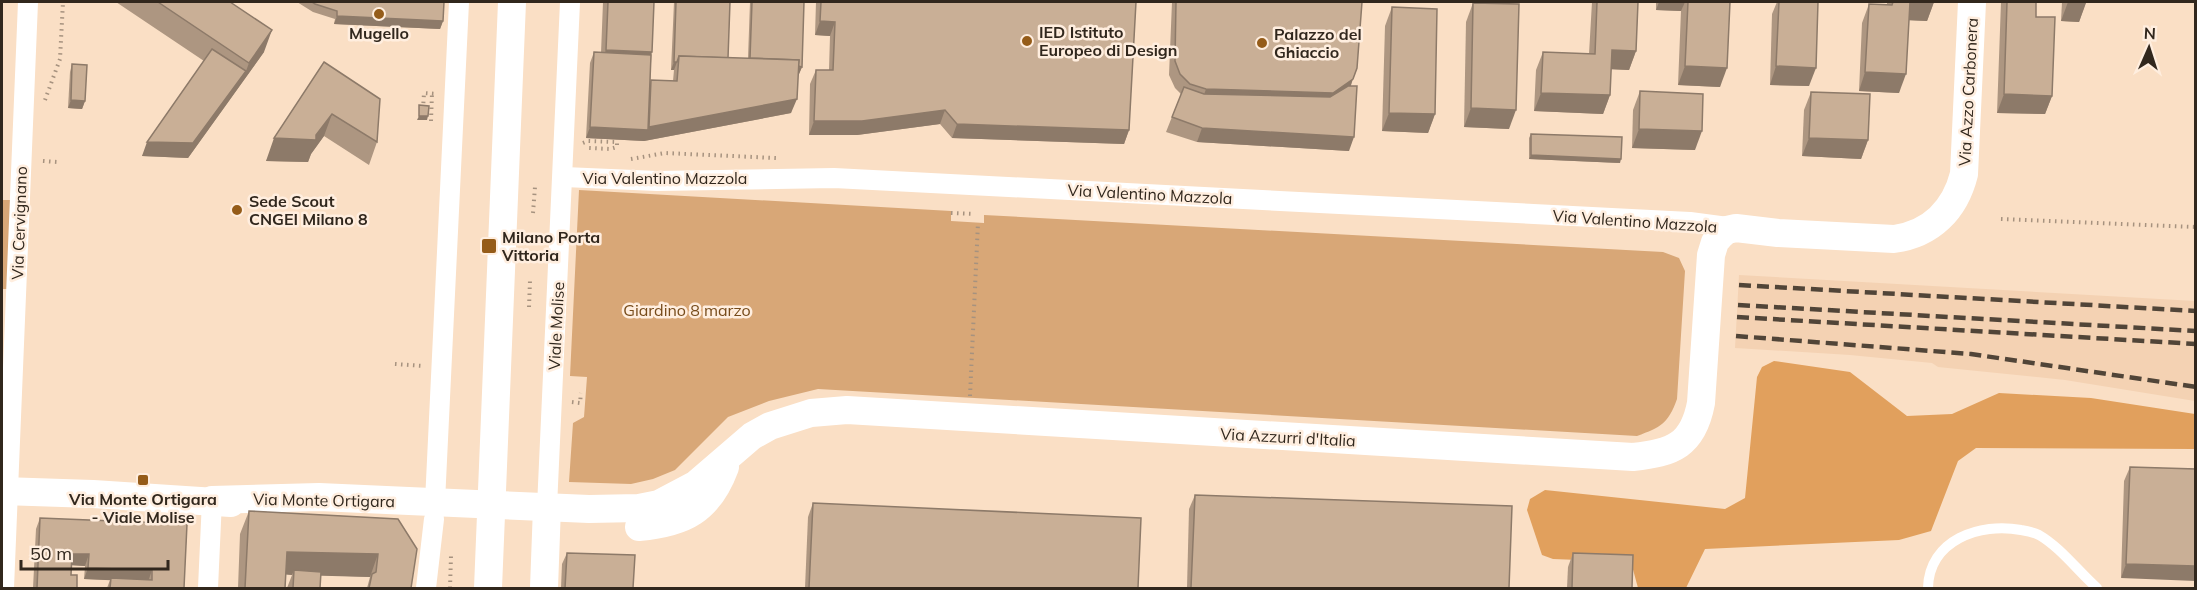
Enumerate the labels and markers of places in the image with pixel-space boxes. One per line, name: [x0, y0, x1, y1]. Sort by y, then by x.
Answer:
marker: Mugello: [372, 7, 386, 21]
place label: IED Istituto Europeo di Design: [1039, 22, 1177, 60]
place label: Mugello: [349, 23, 409, 43]
place label: Palazzo del Ghiaccio: [1274, 24, 1362, 62]
marker: IED Istituto Europeo di Design: [1020, 34, 1034, 48]
marker: Palazzo del Ghiaccio: [1255, 36, 1269, 50]
place label: Sede Scout CNGEI Milano 8: [249, 191, 368, 229]
marker: Sede Scout CNGEI Milano 8: [230, 203, 244, 217]
place label: Milano Porta Vittoria: [501, 227, 600, 265]
marker: Milano Porta Vittoria: [480, 237, 498, 255]
marker: Via Monte Ortigara - Viale Molise: [136, 473, 150, 487]
place label: Via Monte Ortigara - Viale Molise: [68, 489, 217, 527]

